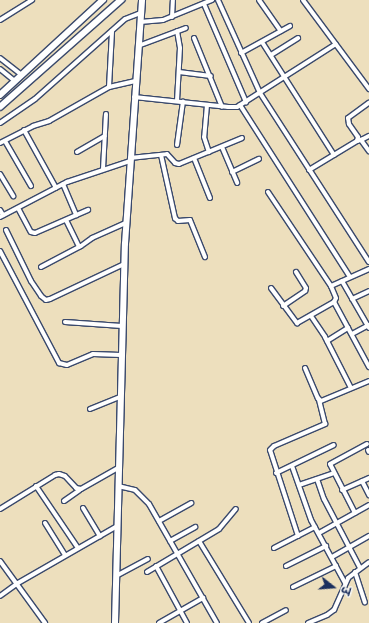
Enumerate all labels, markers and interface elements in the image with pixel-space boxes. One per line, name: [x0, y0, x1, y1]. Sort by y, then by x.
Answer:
north arrow: [313, 567, 353, 607]
text: उ: [337, 585, 352, 596]

